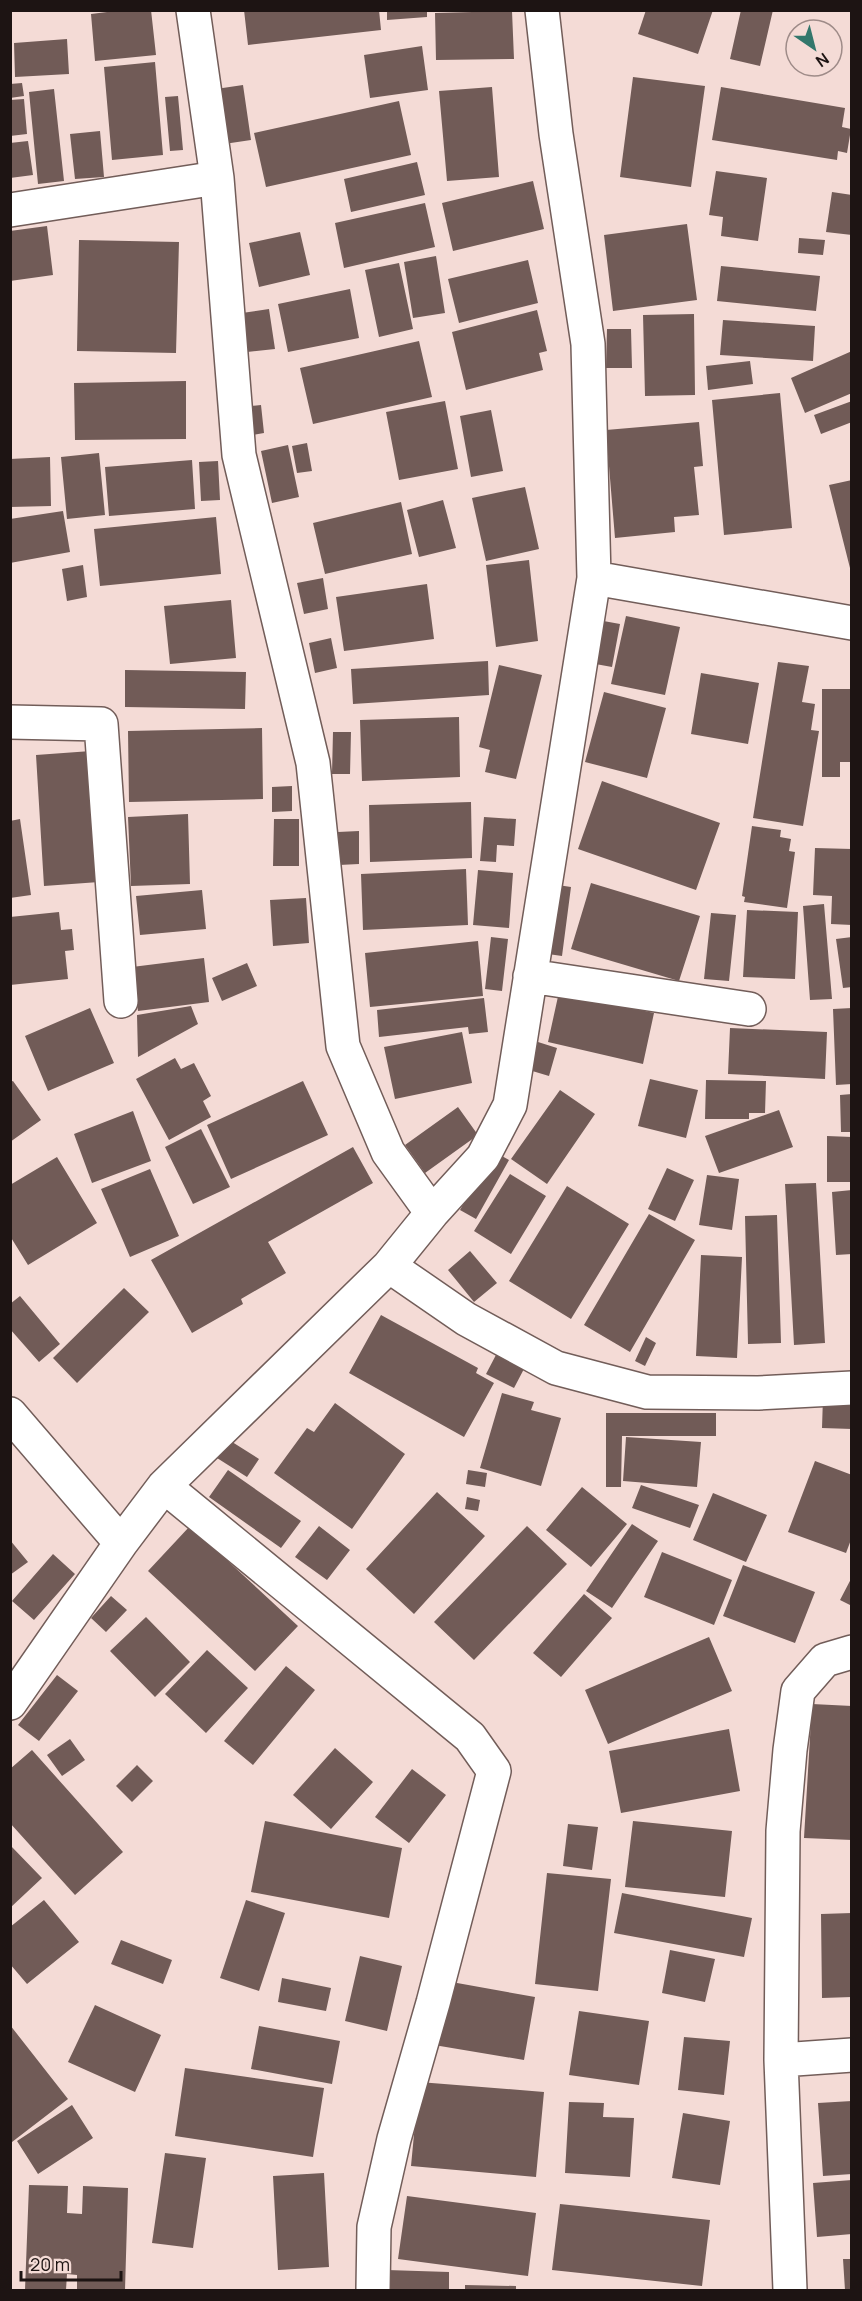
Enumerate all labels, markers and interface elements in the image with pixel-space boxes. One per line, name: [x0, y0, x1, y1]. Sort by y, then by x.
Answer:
north arrow: [784, 18, 844, 78]
text: N: [812, 48, 834, 73]
scale bar: [21, 2244, 122, 2282]
text: 20 m: [30, 2252, 70, 2276]

